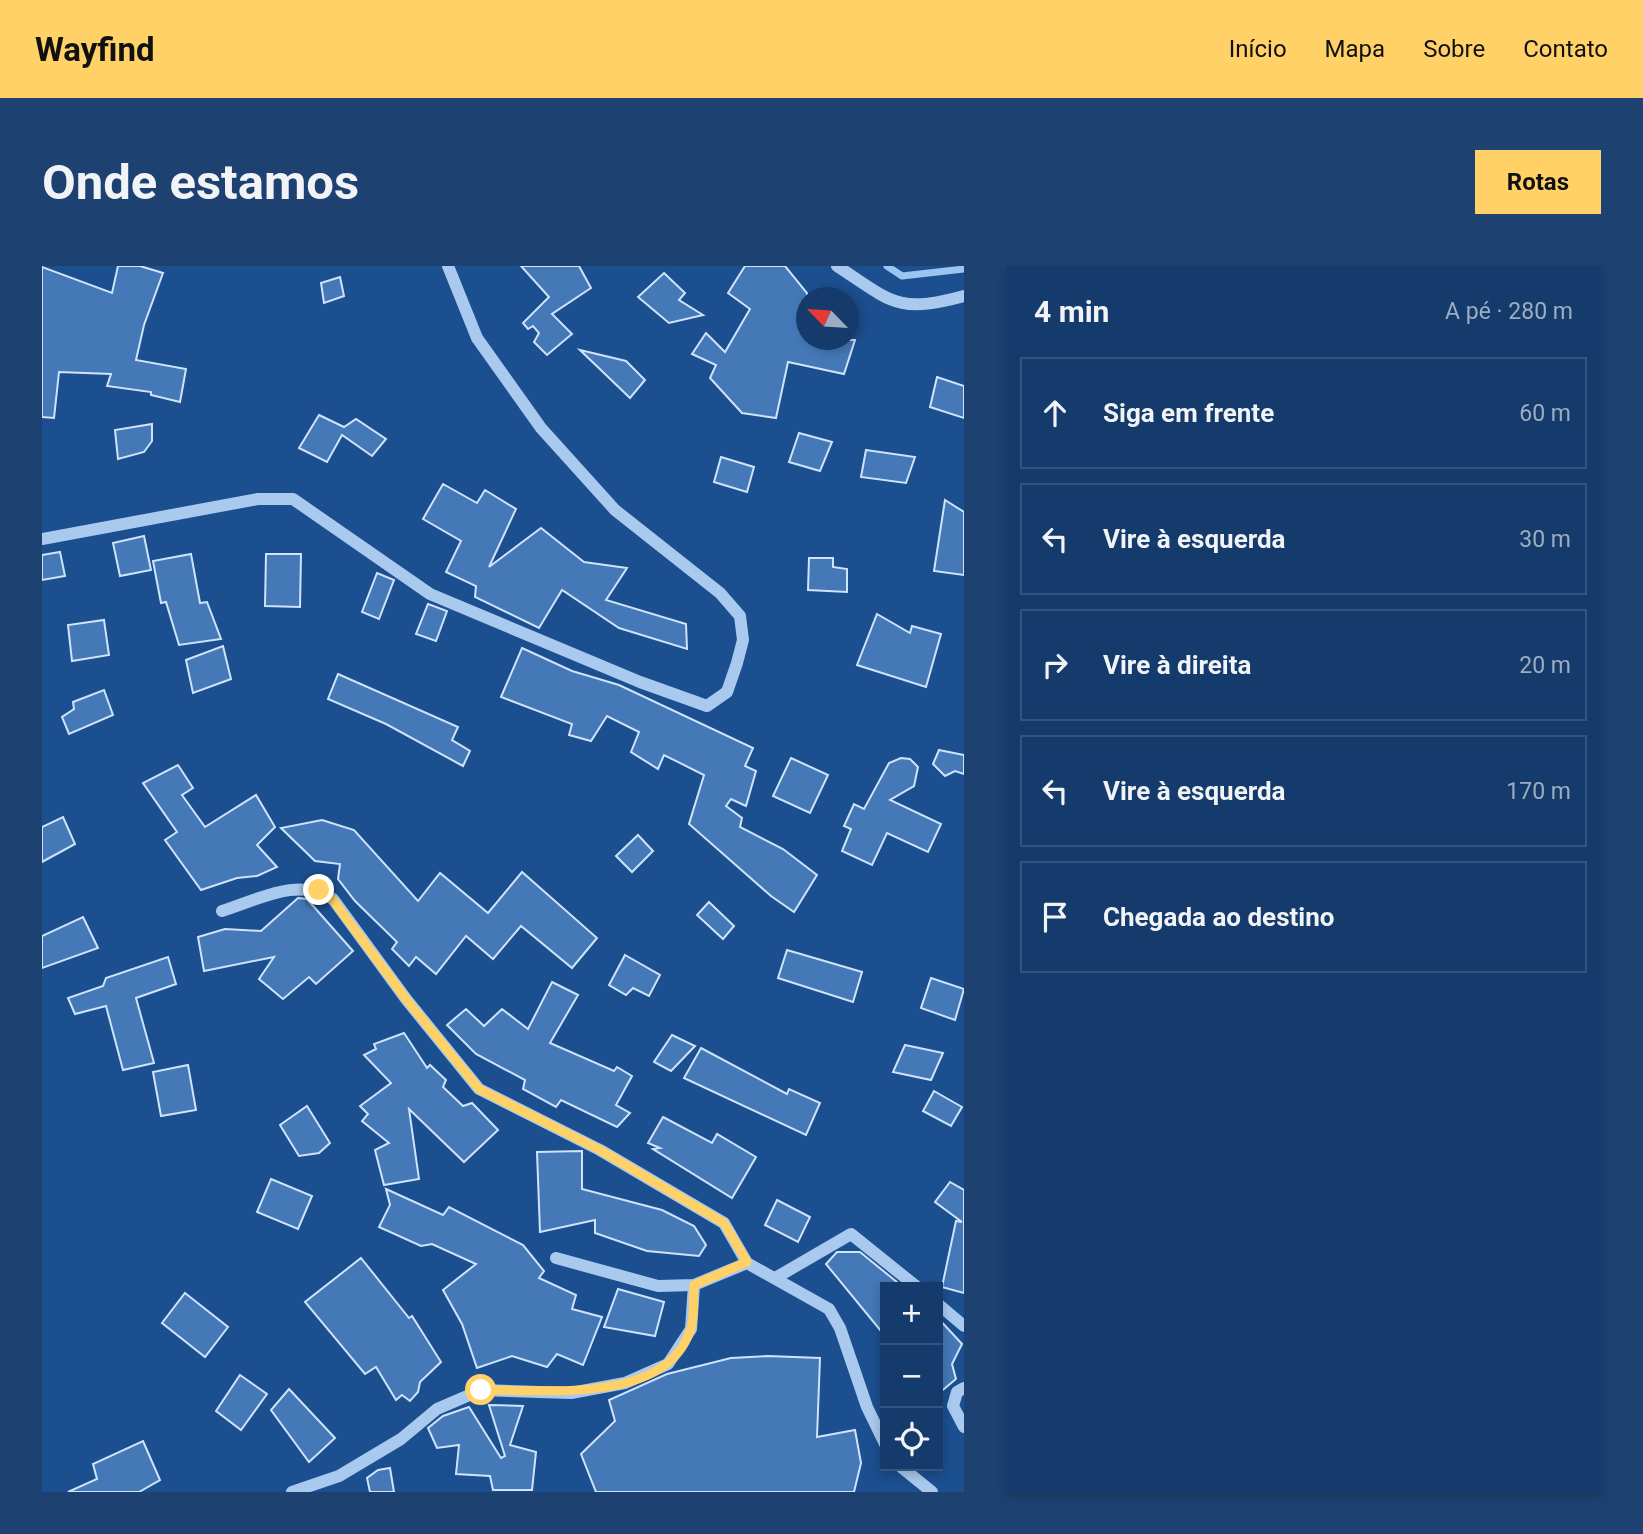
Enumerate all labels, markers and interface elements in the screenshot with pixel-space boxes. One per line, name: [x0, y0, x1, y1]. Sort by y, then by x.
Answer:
text: Wayfind: [35, 30, 155, 69]
text: Início: [1229, 35, 1287, 63]
text: Mapa: [1325, 35, 1385, 63]
text: Sobre: [1423, 35, 1485, 63]
text: Contato: [1523, 35, 1608, 63]
button: Rotas: [1475, 150, 1601, 214]
text: Onde estamos: [42, 154, 359, 211]
north arrow: [796, 287, 859, 350]
text: 4 min: [1034, 294, 1109, 329]
text: A pé · 280 m: [1445, 298, 1573, 325]
icon: ahead: [1036, 394, 1074, 432]
text: Siga em frente: [1103, 398, 1274, 428]
text: 60 m: [1519, 400, 1571, 427]
icon: left: [1036, 520, 1074, 558]
text: Vire à esquerda: [1103, 524, 1286, 554]
text: 30 m: [1519, 526, 1571, 553]
icon: right: [1036, 646, 1074, 684]
text: Vire à direita: [1103, 650, 1251, 680]
text: 20 m: [1519, 652, 1571, 679]
icon: left: [1036, 772, 1074, 810]
text: Vire à esquerda: [1103, 776, 1286, 806]
text: 170 m: [1506, 778, 1571, 805]
route end: [303, 874, 334, 905]
icon: arrive: [1036, 898, 1074, 936]
text: Chegada ao destino: [1103, 902, 1334, 932]
map controls: [880, 1282, 943, 1471]
button: +: [880, 1282, 943, 1345]
button: −: [880, 1345, 943, 1408]
route start: [465, 1374, 496, 1405]
button: locate: [880, 1408, 943, 1471]

